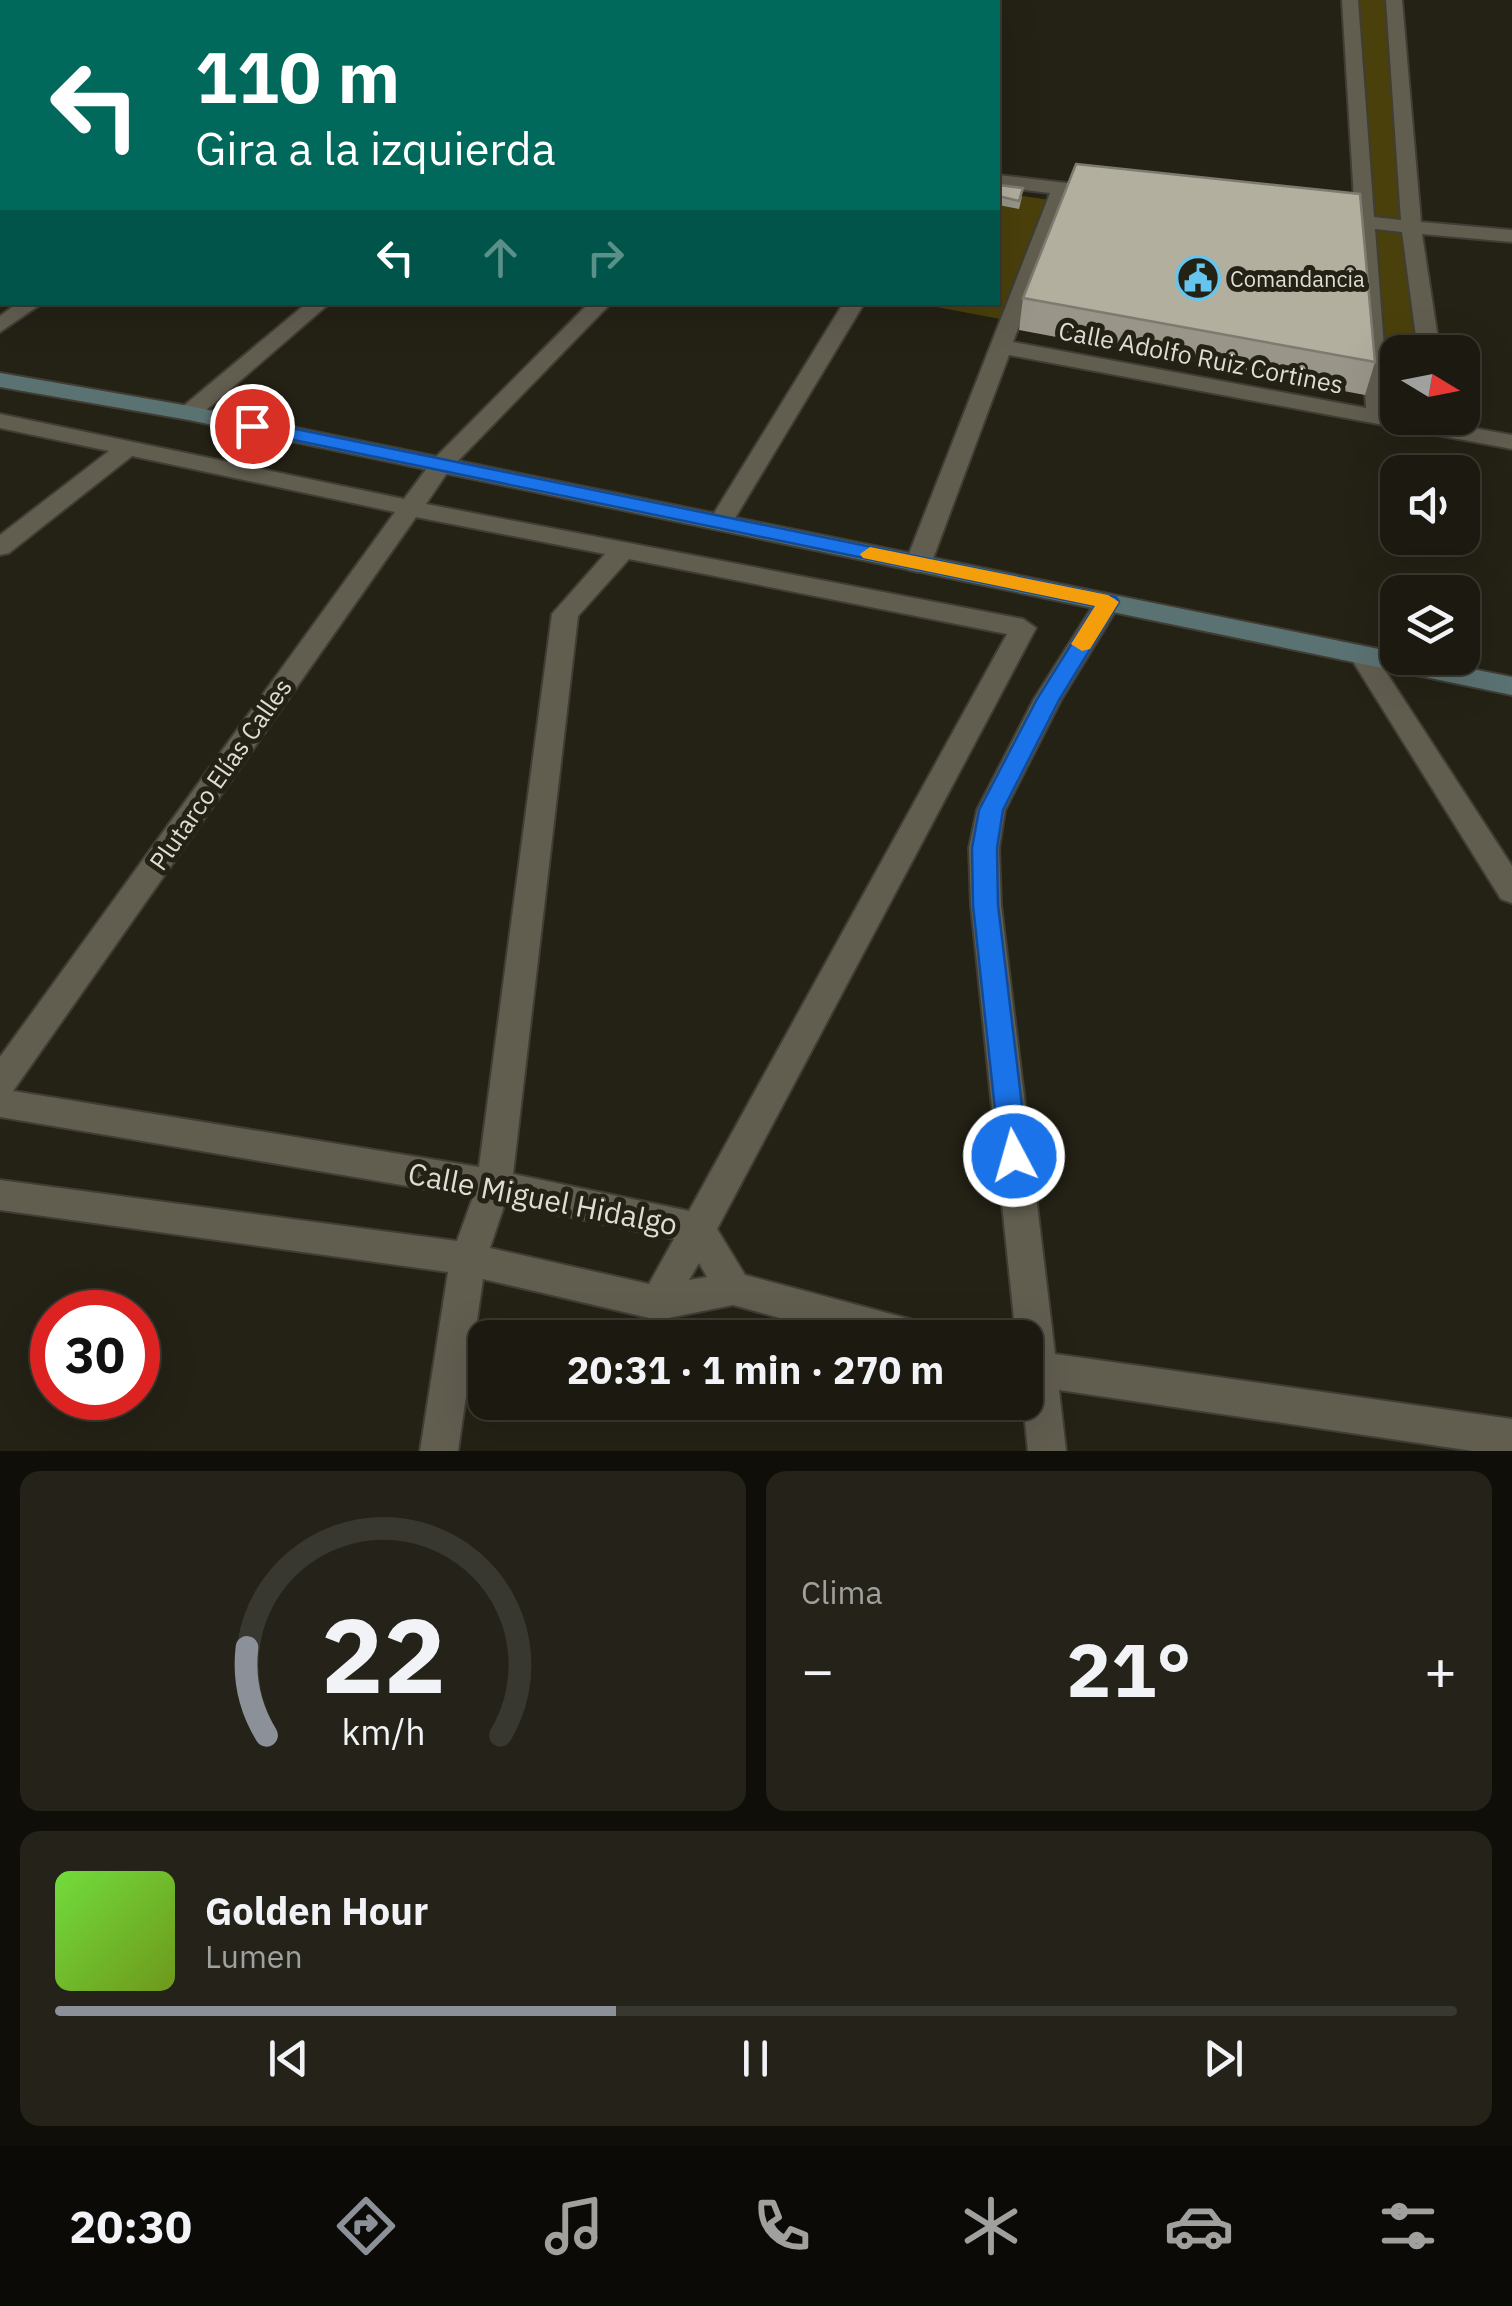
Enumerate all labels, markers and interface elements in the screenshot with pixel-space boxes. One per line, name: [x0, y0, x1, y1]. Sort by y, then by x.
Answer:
text: 110 m: [195, 31, 400, 122]
icon: left: [30, 40, 160, 170]
text: Gira a la izquierda: [195, 119, 556, 177]
icon: left: [368, 230, 423, 285]
icon: ahead: [473, 230, 528, 285]
icon: right: [578, 230, 633, 285]
public building icon: Comandancia: [1175, 255, 1221, 301]
place label: Comandancia: [1230, 264, 1365, 293]
street label: Calle Adolfo Ruiz Cortines: [1056, 313, 1346, 401]
north arrow: [1380, 335, 1480, 435]
map controls: [1380, 335, 1480, 675]
pin: [210, 384, 295, 469]
icon: arrive: [225, 399, 280, 454]
button: sound: [1380, 455, 1480, 555]
button: layers: [1380, 575, 1480, 675]
street label: Plutarco Elías Calles: [141, 672, 299, 876]
position arrow: [962, 1104, 1066, 1208]
street label: Calle Miguel Hidalgo: [405, 1153, 681, 1243]
speed limit sign: 30: [30, 1290, 160, 1420]
text: 20:31 · 1 min · 270 m: [567, 1345, 944, 1394]
text: Clima: [801, 1571, 883, 1613]
text: 22: [321, 1586, 445, 1722]
text: 21°: [1066, 1620, 1192, 1718]
text: −: [801, 1634, 834, 1705]
text: +: [1424, 1634, 1457, 1705]
text: km/h: [341, 1708, 425, 1755]
text: Golden Hour: [205, 1886, 428, 1935]
text: Lumen: [205, 1935, 303, 1977]
icon: previous: [261, 2031, 316, 2086]
icon: pause: [728, 2031, 783, 2086]
icon: next: [1196, 2031, 1251, 2086]
icon: directions: [331, 2191, 401, 2261]
icon: music: [539, 2191, 609, 2261]
icon: phone: [747, 2191, 817, 2261]
icon: climate: [956, 2191, 1026, 2261]
icon: car: [1164, 2191, 1234, 2261]
icon: filters: [1373, 2191, 1443, 2261]
text: 20:30: [69, 2197, 192, 2255]

